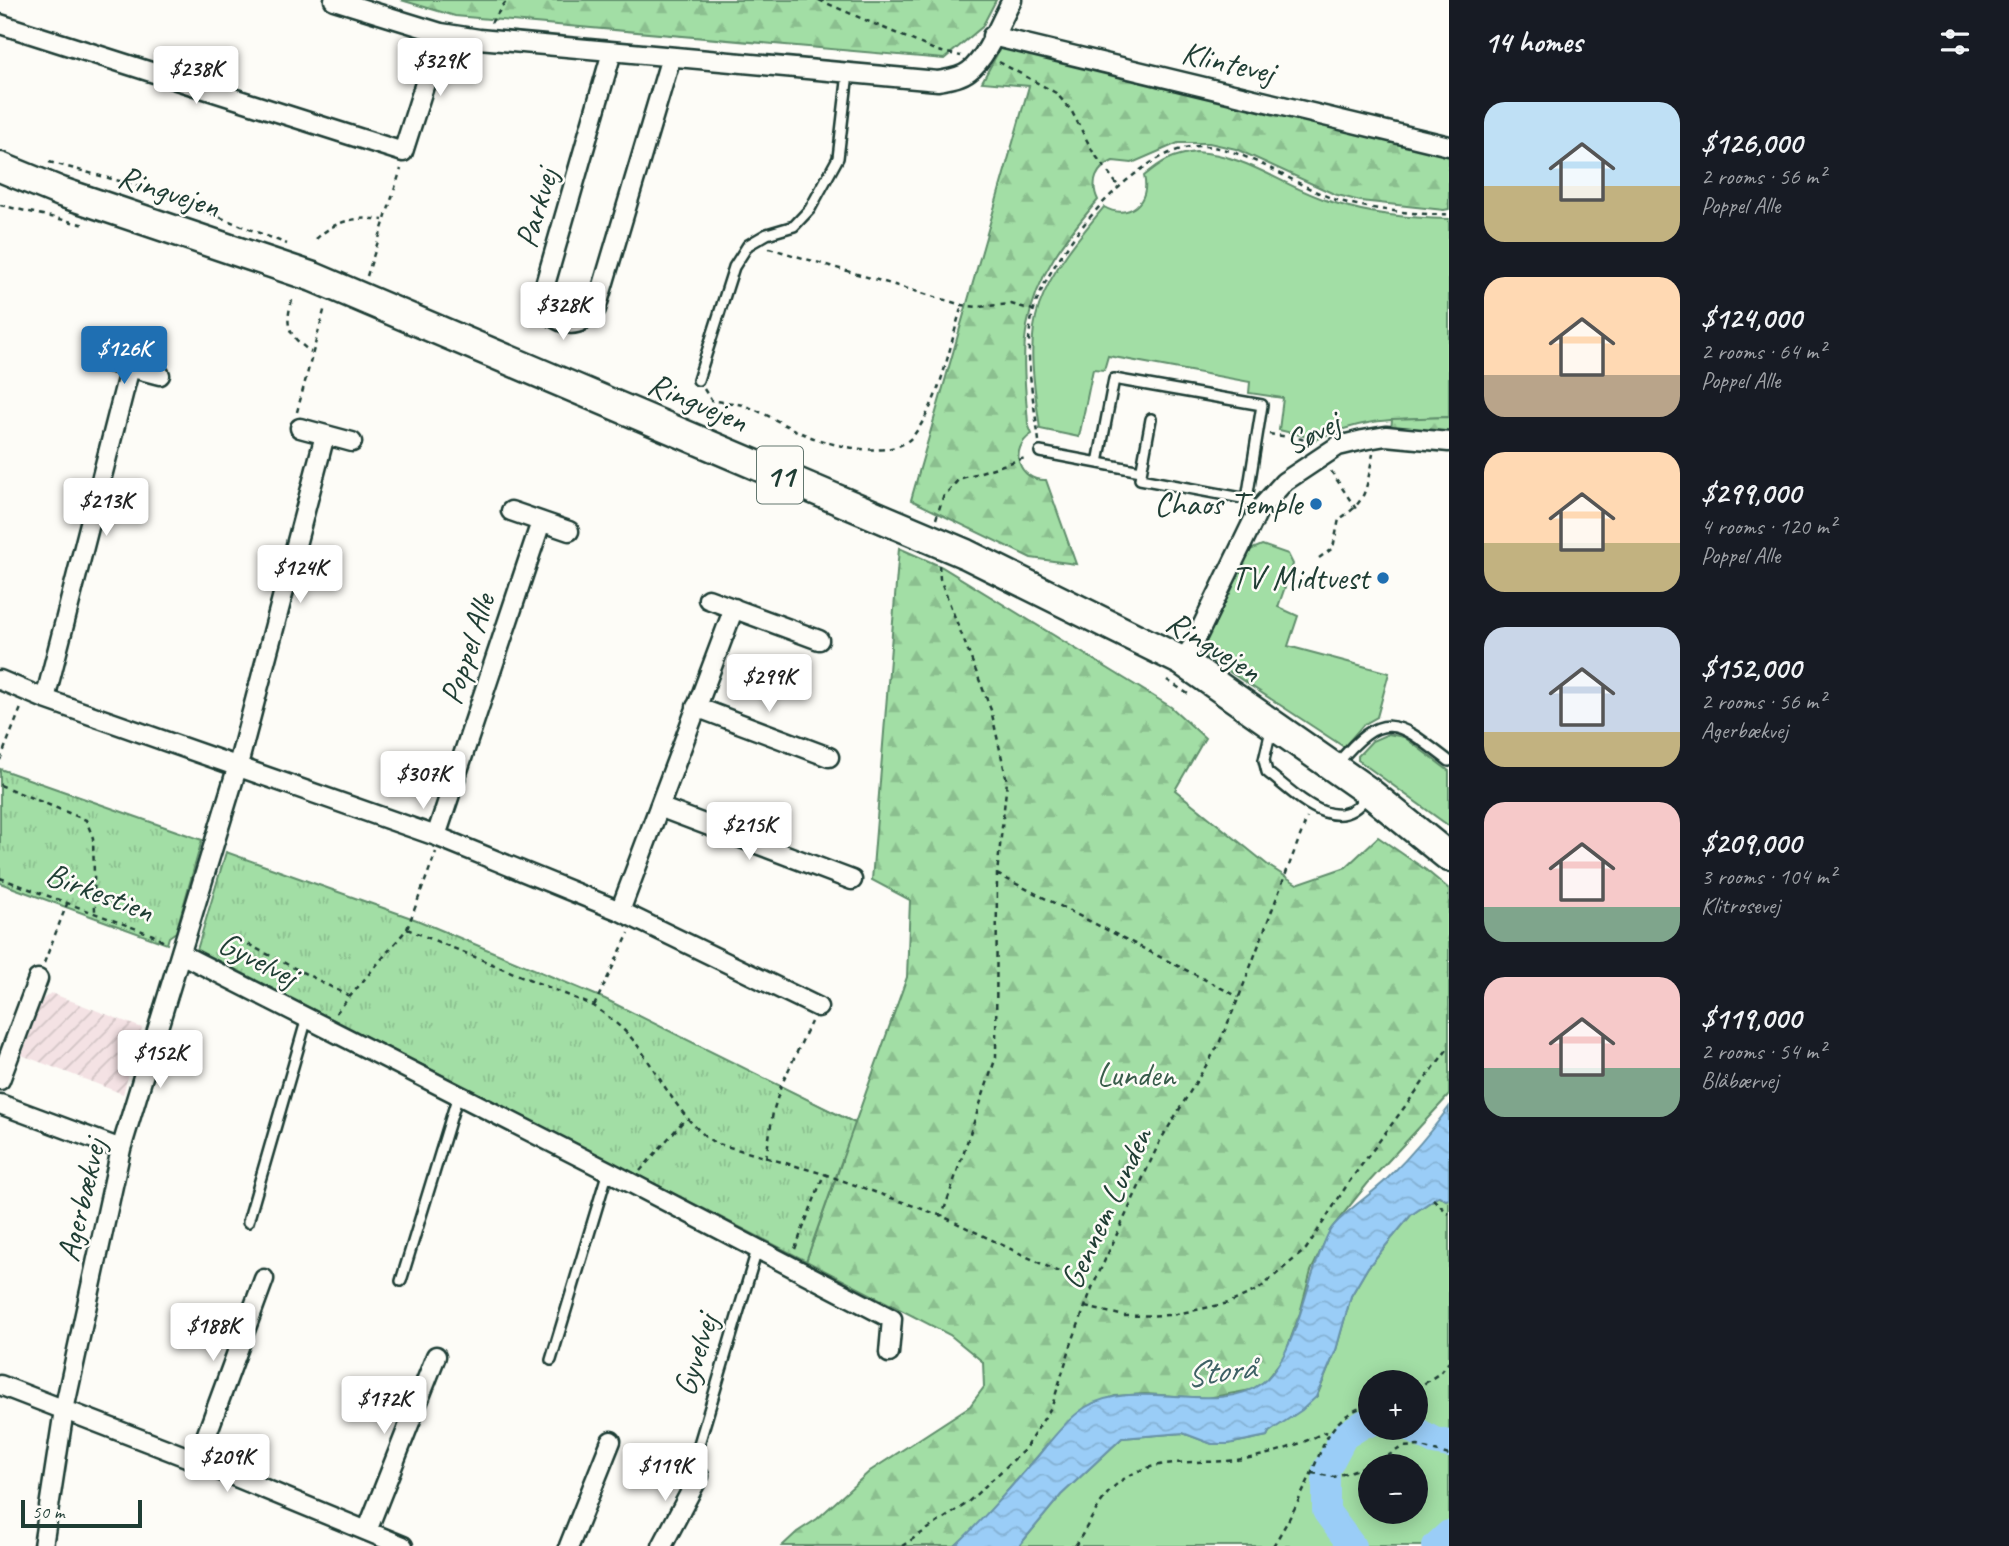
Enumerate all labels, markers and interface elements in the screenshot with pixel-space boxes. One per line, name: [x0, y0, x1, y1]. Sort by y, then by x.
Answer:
text: 14 homes: [1484, 23, 1582, 61]
icon: filters: [1936, 23, 1974, 61]
street label: Klintevej: [1178, 31, 1282, 94]
pin: $329K: [391, 38, 489, 98]
pin: $238K: [147, 46, 245, 106]
text: $329K: [414, 46, 466, 75]
text: $238K: [169, 54, 223, 83]
text: $126,000: [1701, 124, 1802, 162]
icon: home: [1540, 130, 1624, 214]
street label: Ringvejen: [113, 155, 225, 227]
street label: Parkvej: [505, 160, 568, 253]
text: 2 rooms · 56 m²: [1701, 162, 1825, 191]
text: Poppel Alle: [1701, 191, 1780, 220]
pin: $328K: [514, 282, 612, 342]
text: $328K: [536, 290, 590, 319]
text: $124,000: [1701, 299, 1801, 337]
icon: home: [1540, 305, 1624, 389]
pin: $126K: [75, 326, 173, 386]
text: $126K: [97, 334, 151, 363]
text: 2 rooms · 64 m²: [1701, 337, 1825, 366]
street label: Ringvejen: [642, 362, 754, 442]
text: Poppel Alle: [1701, 366, 1780, 395]
street label: Søvej: [1277, 400, 1350, 464]
road number: 11: [757, 447, 803, 504]
text: $299,000: [1701, 474, 1801, 512]
pin: $213K: [57, 478, 155, 538]
icon: home: [1540, 480, 1624, 564]
place label: Chaos Temple: [1154, 483, 1304, 525]
text: $213K: [79, 486, 133, 515]
marker: Chaos Temple: [1308, 496, 1324, 512]
text: 4 rooms · 120 m²: [1701, 512, 1836, 541]
text: Poppel Alle: [1701, 541, 1780, 570]
pin: $124K: [251, 546, 349, 605]
text: $124K: [273, 553, 327, 582]
place label: TV Midtvest: [1231, 557, 1372, 599]
marker: TV Midtvest: [1375, 570, 1391, 586]
street label: Poppel Alle: [429, 586, 505, 710]
street label: Ringvejen: [1159, 601, 1270, 692]
text: $152,000: [1701, 649, 1801, 687]
pin: $299K: [720, 654, 818, 714]
icon: home: [1540, 655, 1624, 739]
text: $299K: [743, 662, 795, 691]
text: 2 rooms · 56 m²: [1701, 687, 1825, 716]
text: Agerbækvej: [1701, 716, 1788, 745]
pin: $307K: [374, 752, 472, 811]
text: $307K: [397, 759, 450, 788]
pin: $215K: [700, 802, 798, 862]
text: $215K: [723, 810, 775, 839]
text: $209,000: [1701, 824, 1801, 862]
icon: home: [1540, 830, 1624, 914]
street label: Birkestien: [40, 852, 160, 932]
text: 3 rooms · 104 m²: [1701, 862, 1836, 891]
text: Klitrosevej: [1701, 891, 1780, 920]
street label: Gyvelvej: [212, 921, 308, 998]
text: $119,000: [1701, 999, 1801, 1037]
icon: home: [1540, 1005, 1624, 1089]
pin: $152K: [111, 1030, 209, 1090]
text: 2 rooms · 54 m²: [1701, 1037, 1825, 1066]
text: $152K: [134, 1038, 186, 1067]
park label: Lunden: [1097, 1054, 1177, 1096]
text: Blåbærvej: [1701, 1066, 1778, 1095]
street label: Gennem Lunden: [1050, 1119, 1163, 1295]
street label: Agerbækvej: [47, 1131, 116, 1265]
pin: $188K: [164, 1304, 262, 1363]
street label: Gyvelvej: [663, 1305, 728, 1401]
text: $188K: [186, 1311, 240, 1340]
water label: Storå: [1183, 1344, 1264, 1398]
map controls: [1358, 1370, 1428, 1524]
button: +: [1358, 1370, 1428, 1440]
pin: $172K: [335, 1376, 433, 1436]
text: $172K: [358, 1384, 411, 1413]
pin: $209K: [178, 1434, 276, 1494]
text: $209K: [201, 1442, 253, 1471]
pin: $119K: [616, 1444, 714, 1503]
text: $119K: [639, 1451, 691, 1480]
button: −: [1358, 1454, 1428, 1524]
scale bar: [21, 1497, 142, 1529]
text: 50 m: [32, 1500, 64, 1524]

